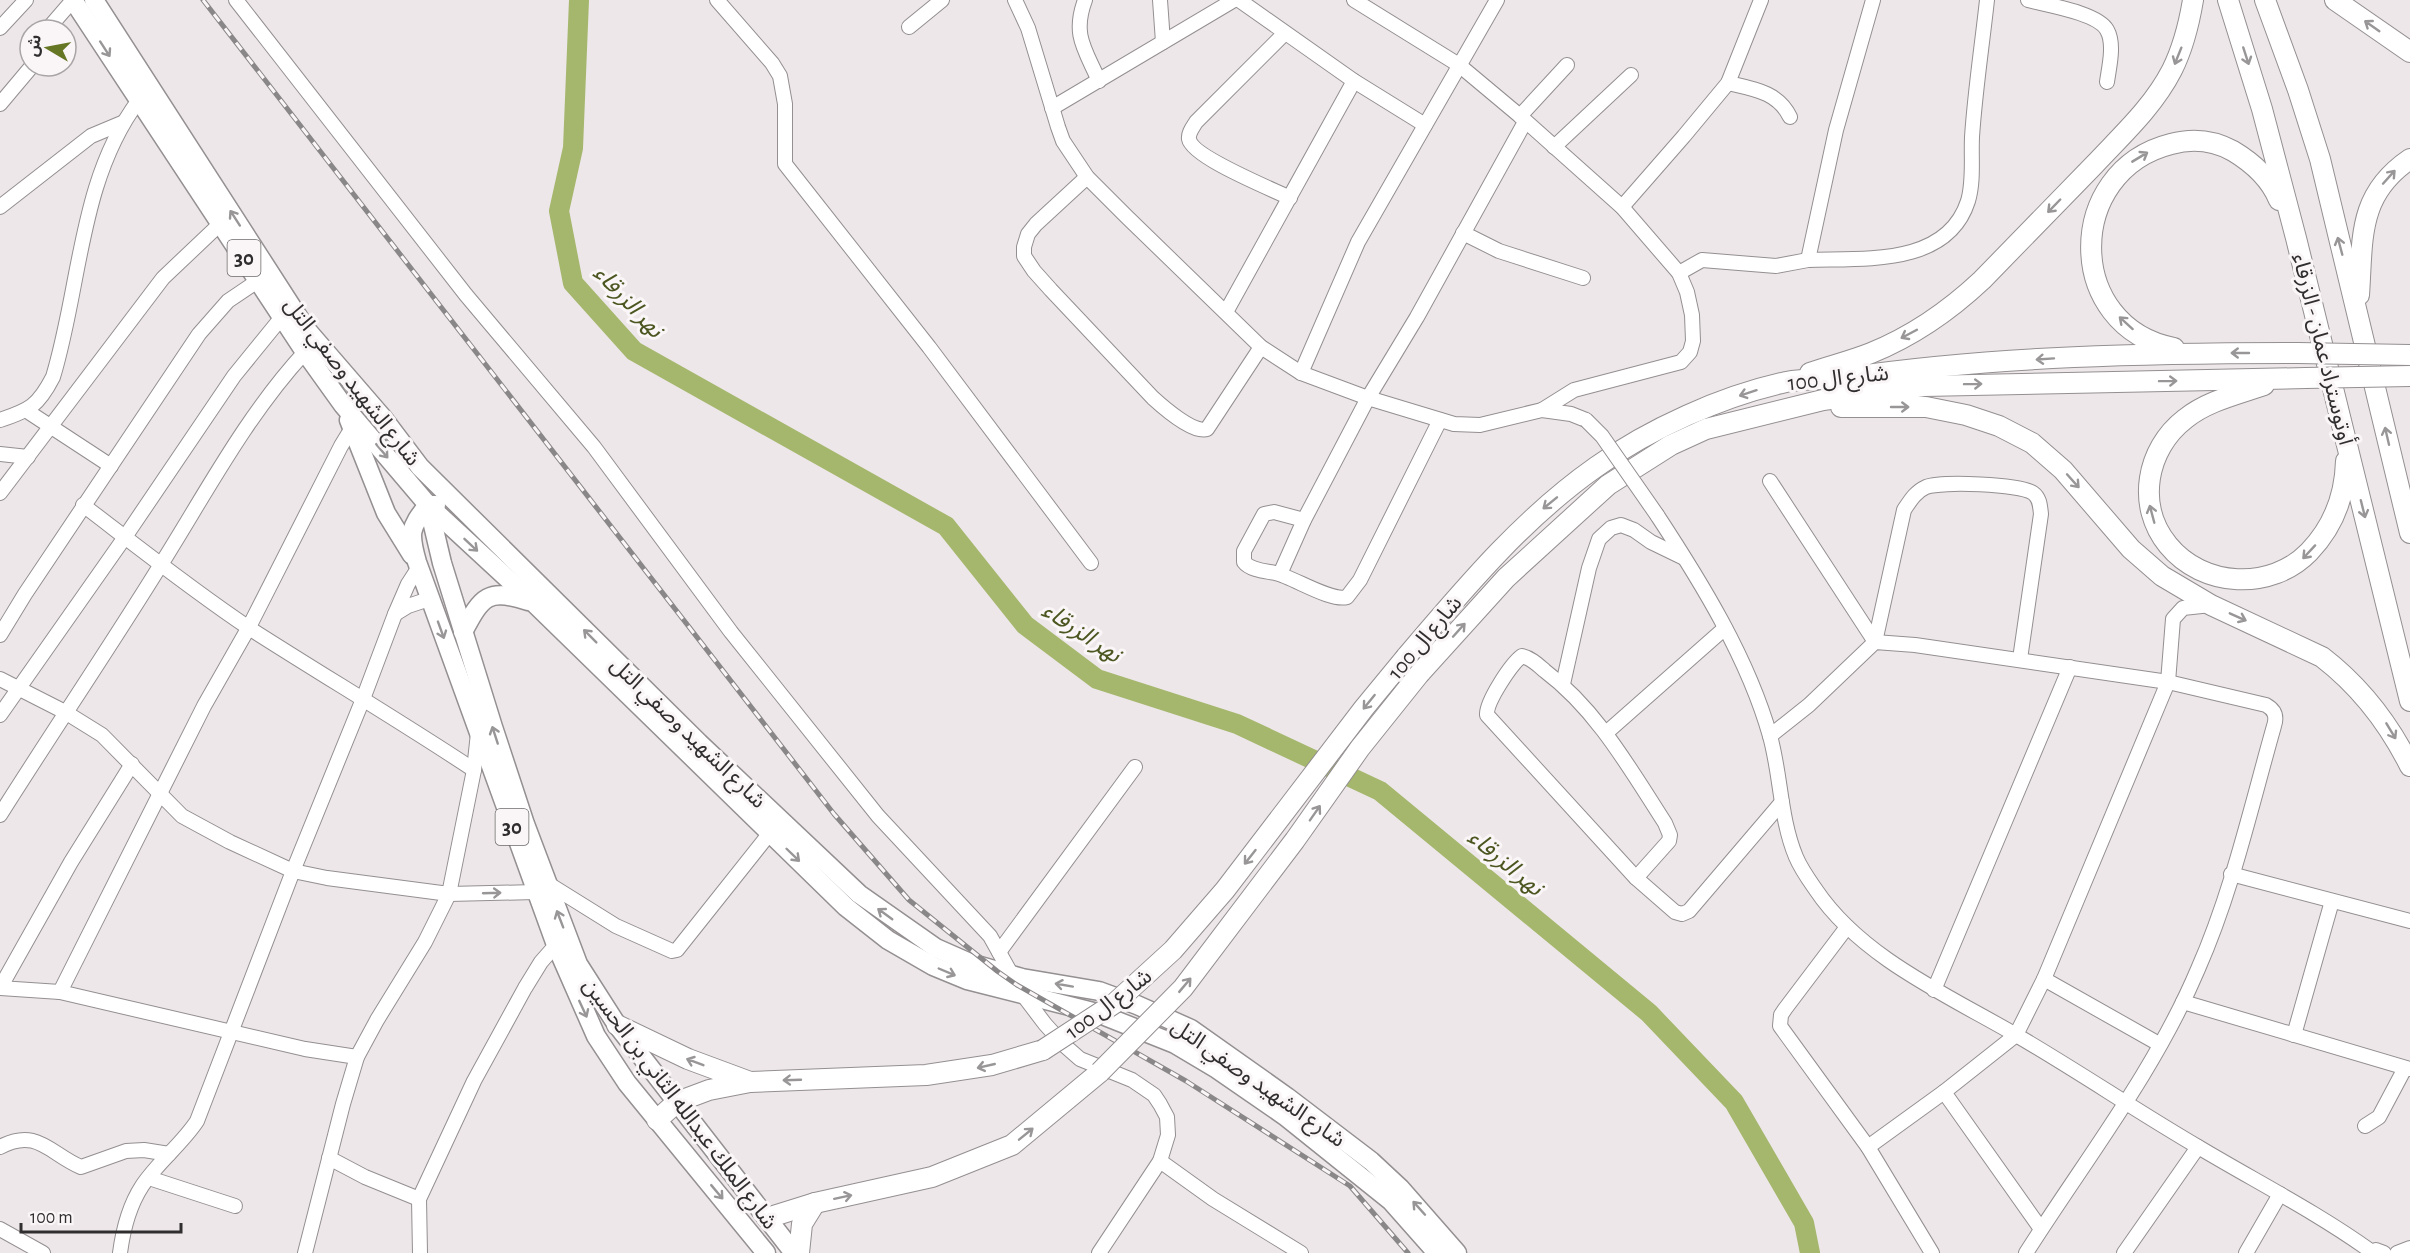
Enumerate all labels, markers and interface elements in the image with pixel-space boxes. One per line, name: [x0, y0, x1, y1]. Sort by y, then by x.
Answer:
north arrow: [18, 18, 78, 78]
one-way arrow: [2365, 20, 2381, 32]
text: ش: [24, 33, 45, 58]
one-way arrow: [100, 40, 112, 57]
one-way arrow: [2241, 46, 2252, 65]
one-way arrow: [2172, 47, 2183, 65]
one-way arrow: [2131, 150, 2148, 162]
one-way arrow: [2382, 170, 2396, 185]
one-way arrow: [2047, 198, 2062, 213]
one-way arrow: [229, 211, 241, 227]
one-way arrow: [2334, 237, 2345, 256]
road number: 30: [228, 240, 260, 276]
street label: أوتوستراد عمان - الزرقاء: [2287, 251, 2360, 448]
water label: نهر الزرقاء: [588, 261, 669, 344]
street label: شارع الشهيد وصفي التل: [276, 293, 424, 473]
one-way arrow: [2118, 316, 2133, 330]
one-way arrow: [1901, 328, 1918, 340]
one-way arrow: [2230, 347, 2250, 359]
one-way arrow: [2036, 354, 2056, 365]
street label: شارع ال 100: [1786, 362, 1890, 399]
one-way arrow: [2158, 375, 2178, 387]
one-way arrow: [1963, 378, 1983, 389]
one-way arrow: [1739, 388, 1758, 399]
one-way arrow: [1890, 401, 1910, 413]
one-way arrow: [2380, 426, 2392, 445]
one-way arrow: [376, 443, 389, 459]
one-way arrow: [2066, 473, 2080, 488]
one-way arrow: [1543, 497, 1559, 510]
one-way arrow: [2358, 499, 2370, 518]
one-way arrow: [2146, 505, 2157, 524]
one-way arrow: [463, 538, 478, 552]
one-way arrow: [2302, 544, 2316, 559]
street label: شارع ال 100: [1384, 592, 1470, 687]
water label: نهر الزرقاء: [1037, 598, 1126, 669]
one-way arrow: [2228, 611, 2246, 623]
one-way arrow: [436, 620, 447, 639]
one-way arrow: [1452, 623, 1466, 638]
one-way arrow: [583, 629, 598, 644]
street label: شارع الشهيد وصفي التل: [603, 653, 770, 816]
one-way arrow: [1362, 694, 1375, 710]
one-way arrow: [2385, 722, 2397, 739]
one-way arrow: [489, 726, 500, 745]
one-way arrow: [1309, 805, 1321, 821]
road number: 30: [496, 809, 528, 845]
water label: نهر الزرقاء: [1463, 825, 1548, 902]
one-way arrow: [785, 848, 800, 863]
one-way arrow: [1244, 849, 1257, 865]
one-way arrow: [481, 888, 501, 899]
one-way arrow: [878, 907, 894, 920]
one-way arrow: [554, 910, 565, 928]
street label: شارع ال 100: [1061, 964, 1159, 1047]
one-way arrow: [937, 967, 956, 978]
street label: شارع الملك عبدالله الثاني بن الحسين: [575, 974, 782, 1236]
one-way arrow: [1178, 978, 1192, 993]
one-way arrow: [1054, 979, 1074, 990]
one-way arrow: [577, 1000, 589, 1018]
street label: شارع الشهيد وصفي التل: [1165, 1015, 1349, 1155]
one-way arrow: [686, 1055, 705, 1066]
one-way arrow: [977, 1061, 997, 1072]
one-way arrow: [783, 1075, 803, 1086]
one-way arrow: [1017, 1127, 1033, 1140]
one-way arrow: [710, 1184, 723, 1200]
one-way arrow: [833, 1191, 852, 1202]
scale bar: [21, 1196, 182, 1234]
one-way arrow: [1412, 1201, 1426, 1216]
text: 100 m: [30, 1209, 73, 1227]

